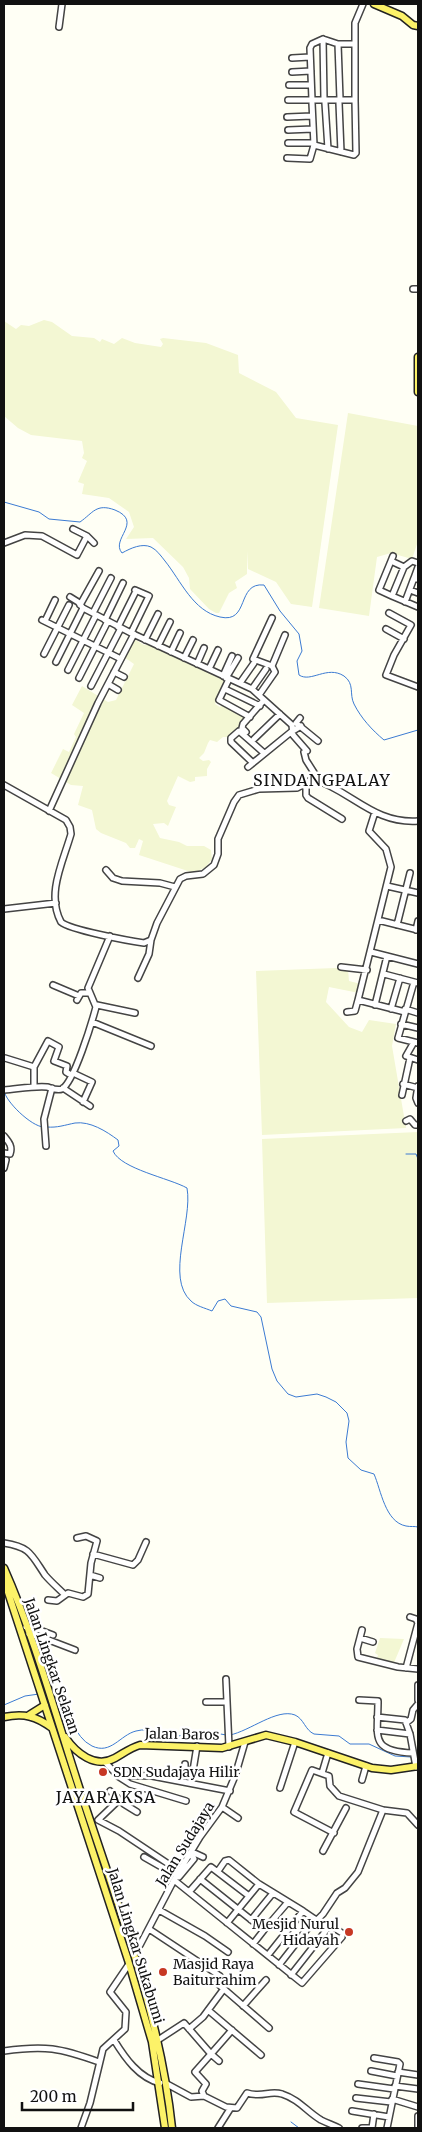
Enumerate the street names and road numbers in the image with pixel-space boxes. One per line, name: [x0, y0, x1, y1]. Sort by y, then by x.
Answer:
street label: Jalan Lingkar Selatan: [20, 1594, 84, 1737]
street label: Jalan Baros: [143, 1724, 220, 1744]
street label: Jalan Sudajaya: [151, 1798, 218, 1891]
street label: Jalan Lingkar Sukabumi: [103, 1865, 168, 2027]

